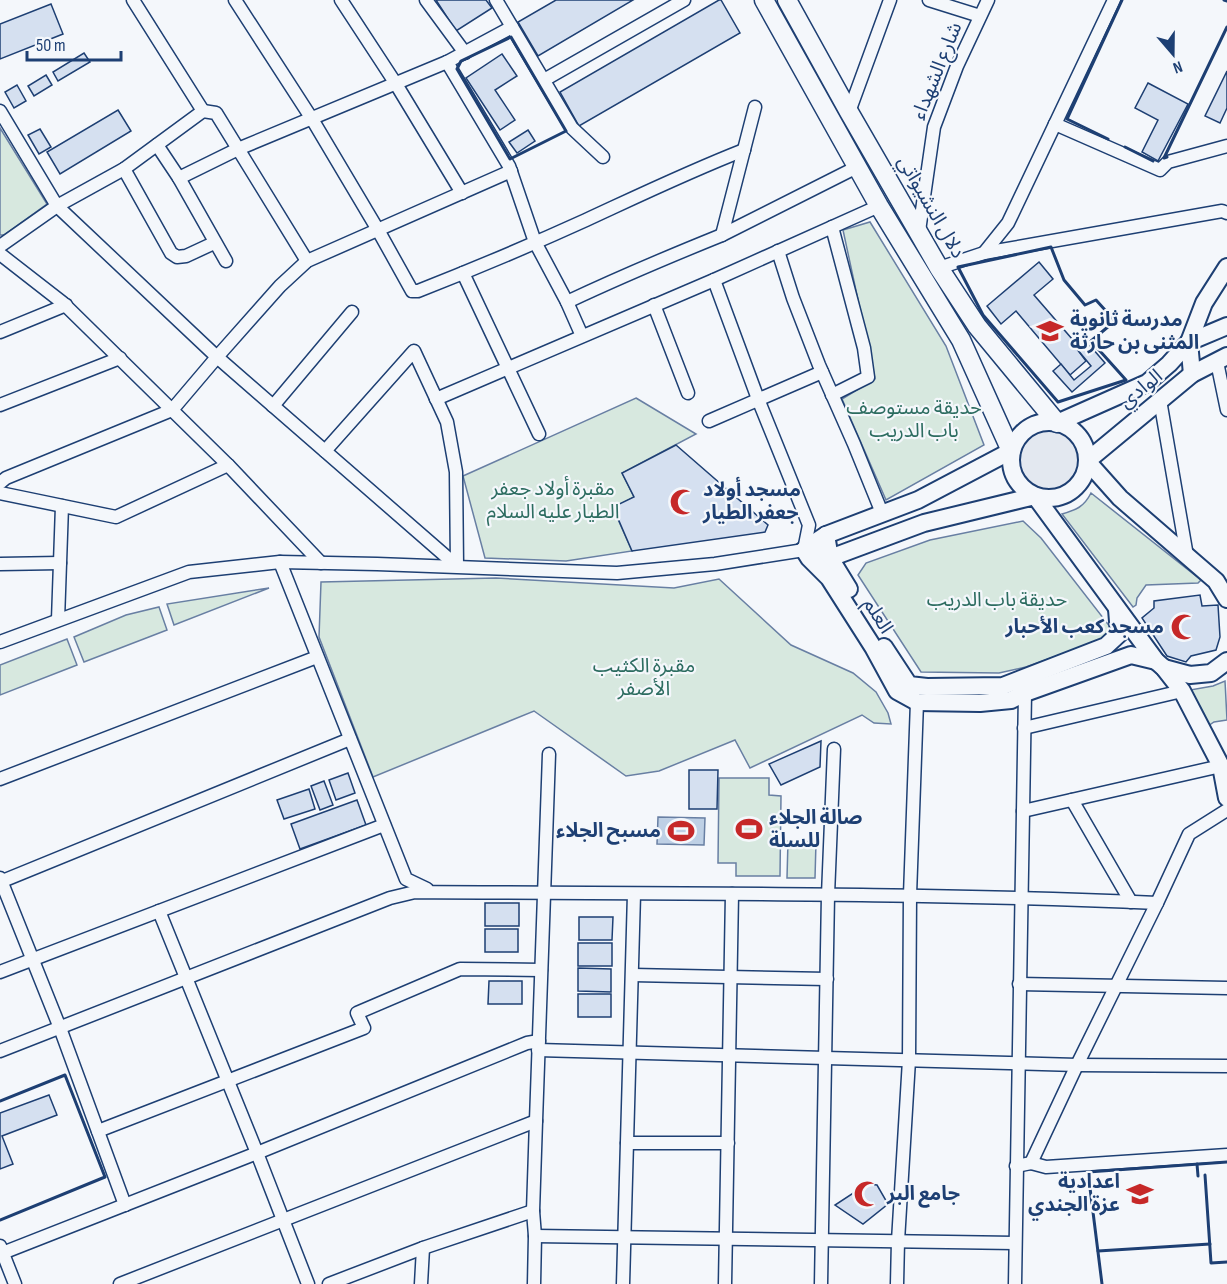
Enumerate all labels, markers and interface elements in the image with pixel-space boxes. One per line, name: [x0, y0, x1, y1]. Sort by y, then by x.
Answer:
street label: شارع الشهداء: [907, 19, 969, 124]
scale bar: [27, 24, 122, 62]
north arrow: [1143, 24, 1203, 84]
text: 50 m: [36, 35, 66, 56]
text: N: [1170, 56, 1185, 77]
street label: دلال النشيواتي: [890, 151, 970, 264]
place label: مدرسة ثانوية المثنى بن حارثة: [1070, 308, 1199, 355]
school or university icon: مدرسة ثانوية المثنى بن حارثة: [1035, 316, 1065, 346]
street label: الوادي: [1114, 364, 1169, 416]
park label: حديقة مستوصف باب الدريب: [846, 396, 982, 443]
park label: مقبرة أولاد جعفر الطيار عليه السلام: [487, 476, 620, 526]
place label: مسجد أولاد جعفر الطيار: [702, 476, 801, 525]
mosque icon: مسجد أولاد جعفر الطيار: [668, 487, 698, 517]
park label: حديقة باب الدريب: [927, 588, 1067, 612]
street label: العلم: [856, 594, 898, 639]
mosque icon: مسجد كعب الأحبار: [1169, 612, 1199, 642]
place label: مسجد كعب الأحبار: [1004, 615, 1164, 639]
park label: مقبرة الكثيب الأصفر: [593, 654, 695, 701]
place label: صالة الجلاء للسلة: [769, 806, 863, 853]
sports icon: صالة الجلاء للسلة: [734, 814, 764, 844]
sports icon: مسبح الجلاء: [666, 816, 696, 846]
place label: مسبح الجلاء: [556, 819, 661, 845]
place label: اعدادية عزة الجندي: [1028, 1170, 1120, 1221]
mosque icon: جامع البر: [852, 1179, 882, 1209]
school or university icon: اعدادية عزة الجندي: [1125, 1179, 1155, 1209]
place label: جامع البر: [886, 1182, 961, 1208]

